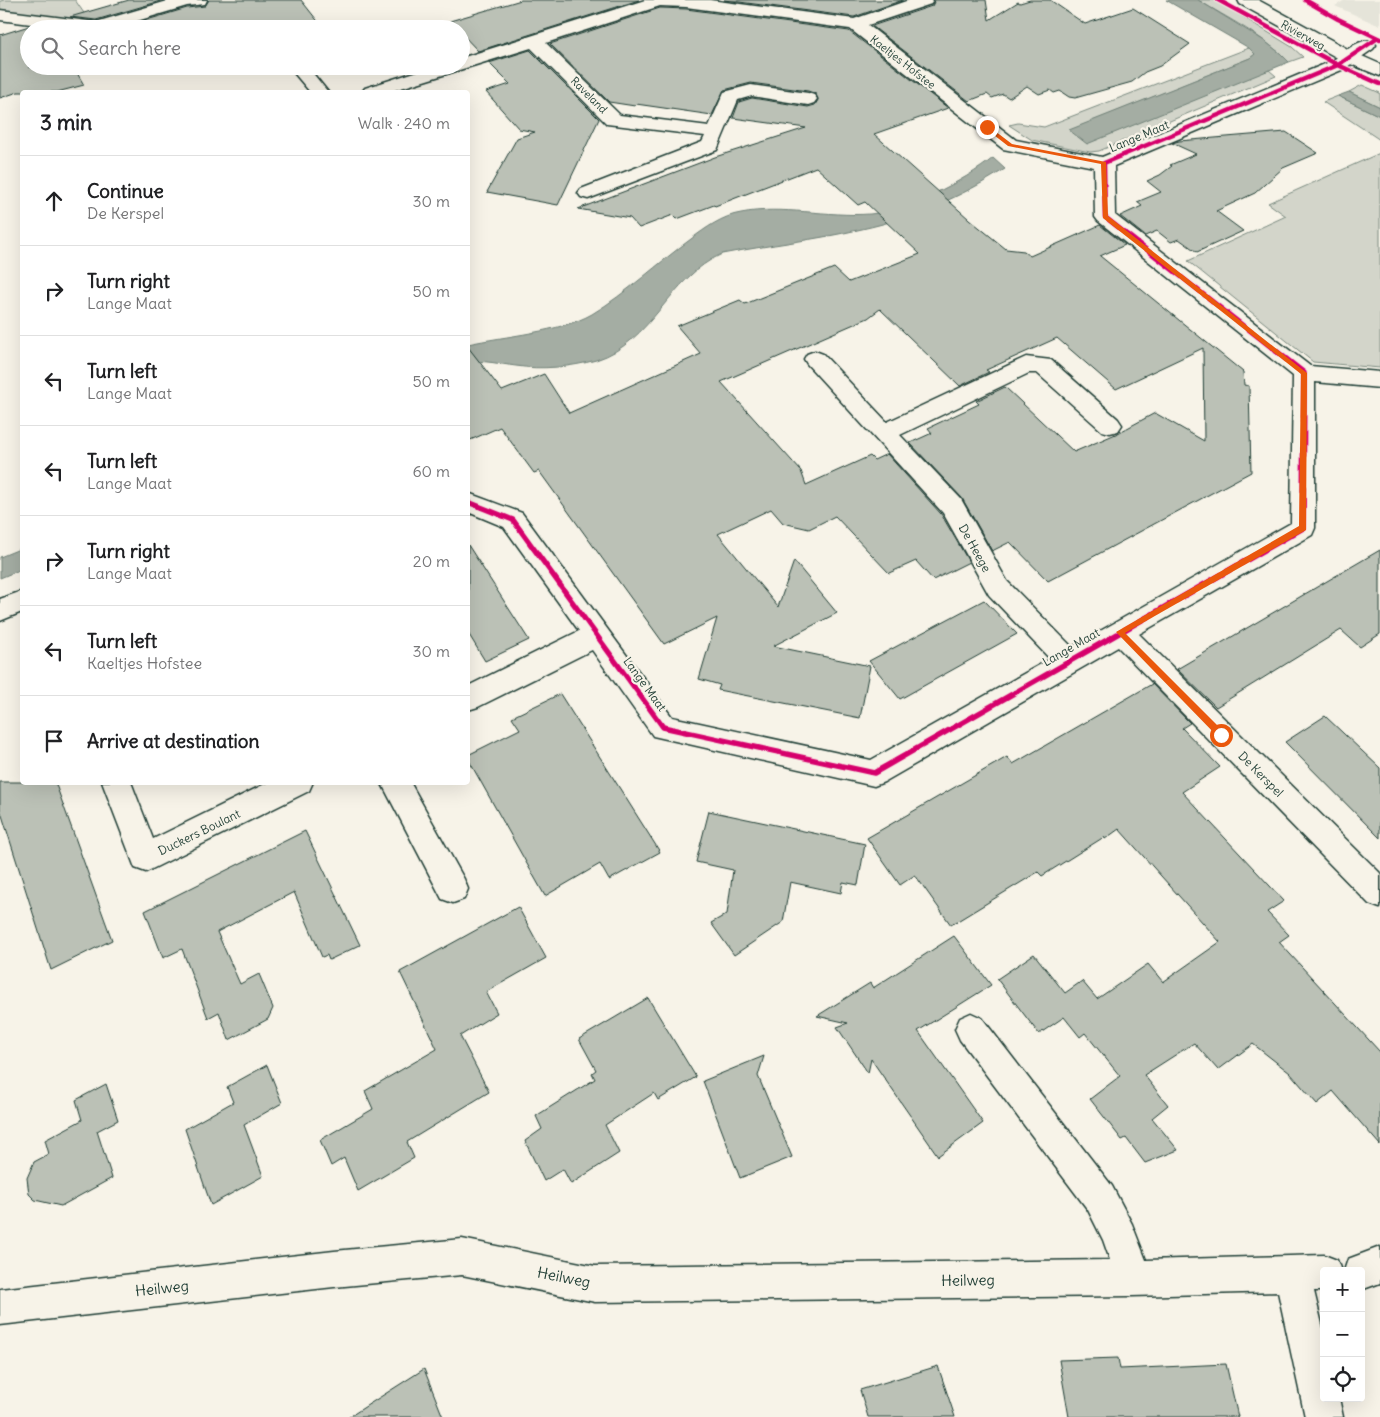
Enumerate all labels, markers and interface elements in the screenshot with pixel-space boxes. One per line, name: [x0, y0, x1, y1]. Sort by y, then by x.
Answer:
street label: Rivierweg: [1278, 17, 1328, 53]
search box: [20, 20, 470, 75]
street label: Kaeltjes Hofstee: [868, 32, 939, 92]
icon: search: [38, 34, 66, 62]
text: Search here: [78, 36, 181, 60]
street label: Raveland: [568, 74, 611, 117]
text: 3 min: [40, 109, 92, 136]
text: Walk · 240 m: [358, 113, 450, 133]
route end: [976, 116, 999, 139]
street label: Lange Maat: [1107, 117, 1171, 155]
text: Continue: [87, 179, 164, 203]
icon: ahead: [40, 187, 68, 215]
text: 30 m: [413, 191, 450, 211]
text: De Kerspel: [87, 203, 164, 223]
text: Turn right: [87, 269, 170, 293]
icon: right: [40, 277, 68, 305]
text: 50 m: [412, 281, 450, 301]
text: Lange Maat: [87, 293, 172, 313]
text: Turn left: [87, 359, 157, 383]
icon: left: [40, 367, 68, 395]
text: 50 m: [412, 371, 450, 391]
text: Lange Maat: [87, 383, 172, 403]
text: Turn left: [87, 449, 157, 473]
icon: left: [40, 457, 68, 485]
text: 60 m: [412, 461, 450, 481]
text: Lange Maat: [87, 473, 172, 493]
street label: De Heege: [956, 521, 994, 575]
text: Turn right: [87, 539, 170, 563]
icon: right: [40, 547, 68, 575]
text: 20 m: [413, 551, 450, 571]
text: Lange Maat: [87, 563, 172, 583]
street label: Lange Maat: [1040, 625, 1102, 669]
text: Turn left: [87, 629, 157, 653]
icon: left: [40, 637, 68, 665]
text: 30 m: [413, 641, 450, 661]
text: Kaeltjes Hofstee: [87, 653, 202, 673]
street label: Lange Maat: [620, 654, 670, 714]
route start: [1210, 724, 1233, 747]
icon: arrive: [40, 727, 68, 755]
text: Arrive at destination: [87, 729, 260, 753]
street label: De Kerspel: [1235, 748, 1287, 800]
street label: Duckers Boulant: [156, 806, 242, 858]
street label: Heilweg: [536, 1263, 592, 1291]
map controls: [1320, 1267, 1365, 1402]
button: +: [1320, 1267, 1365, 1312]
street label: Heilweg: [941, 1270, 995, 1290]
street label: Heilweg: [134, 1276, 190, 1300]
button: −: [1320, 1312, 1365, 1357]
button: locate: [1320, 1357, 1365, 1402]

